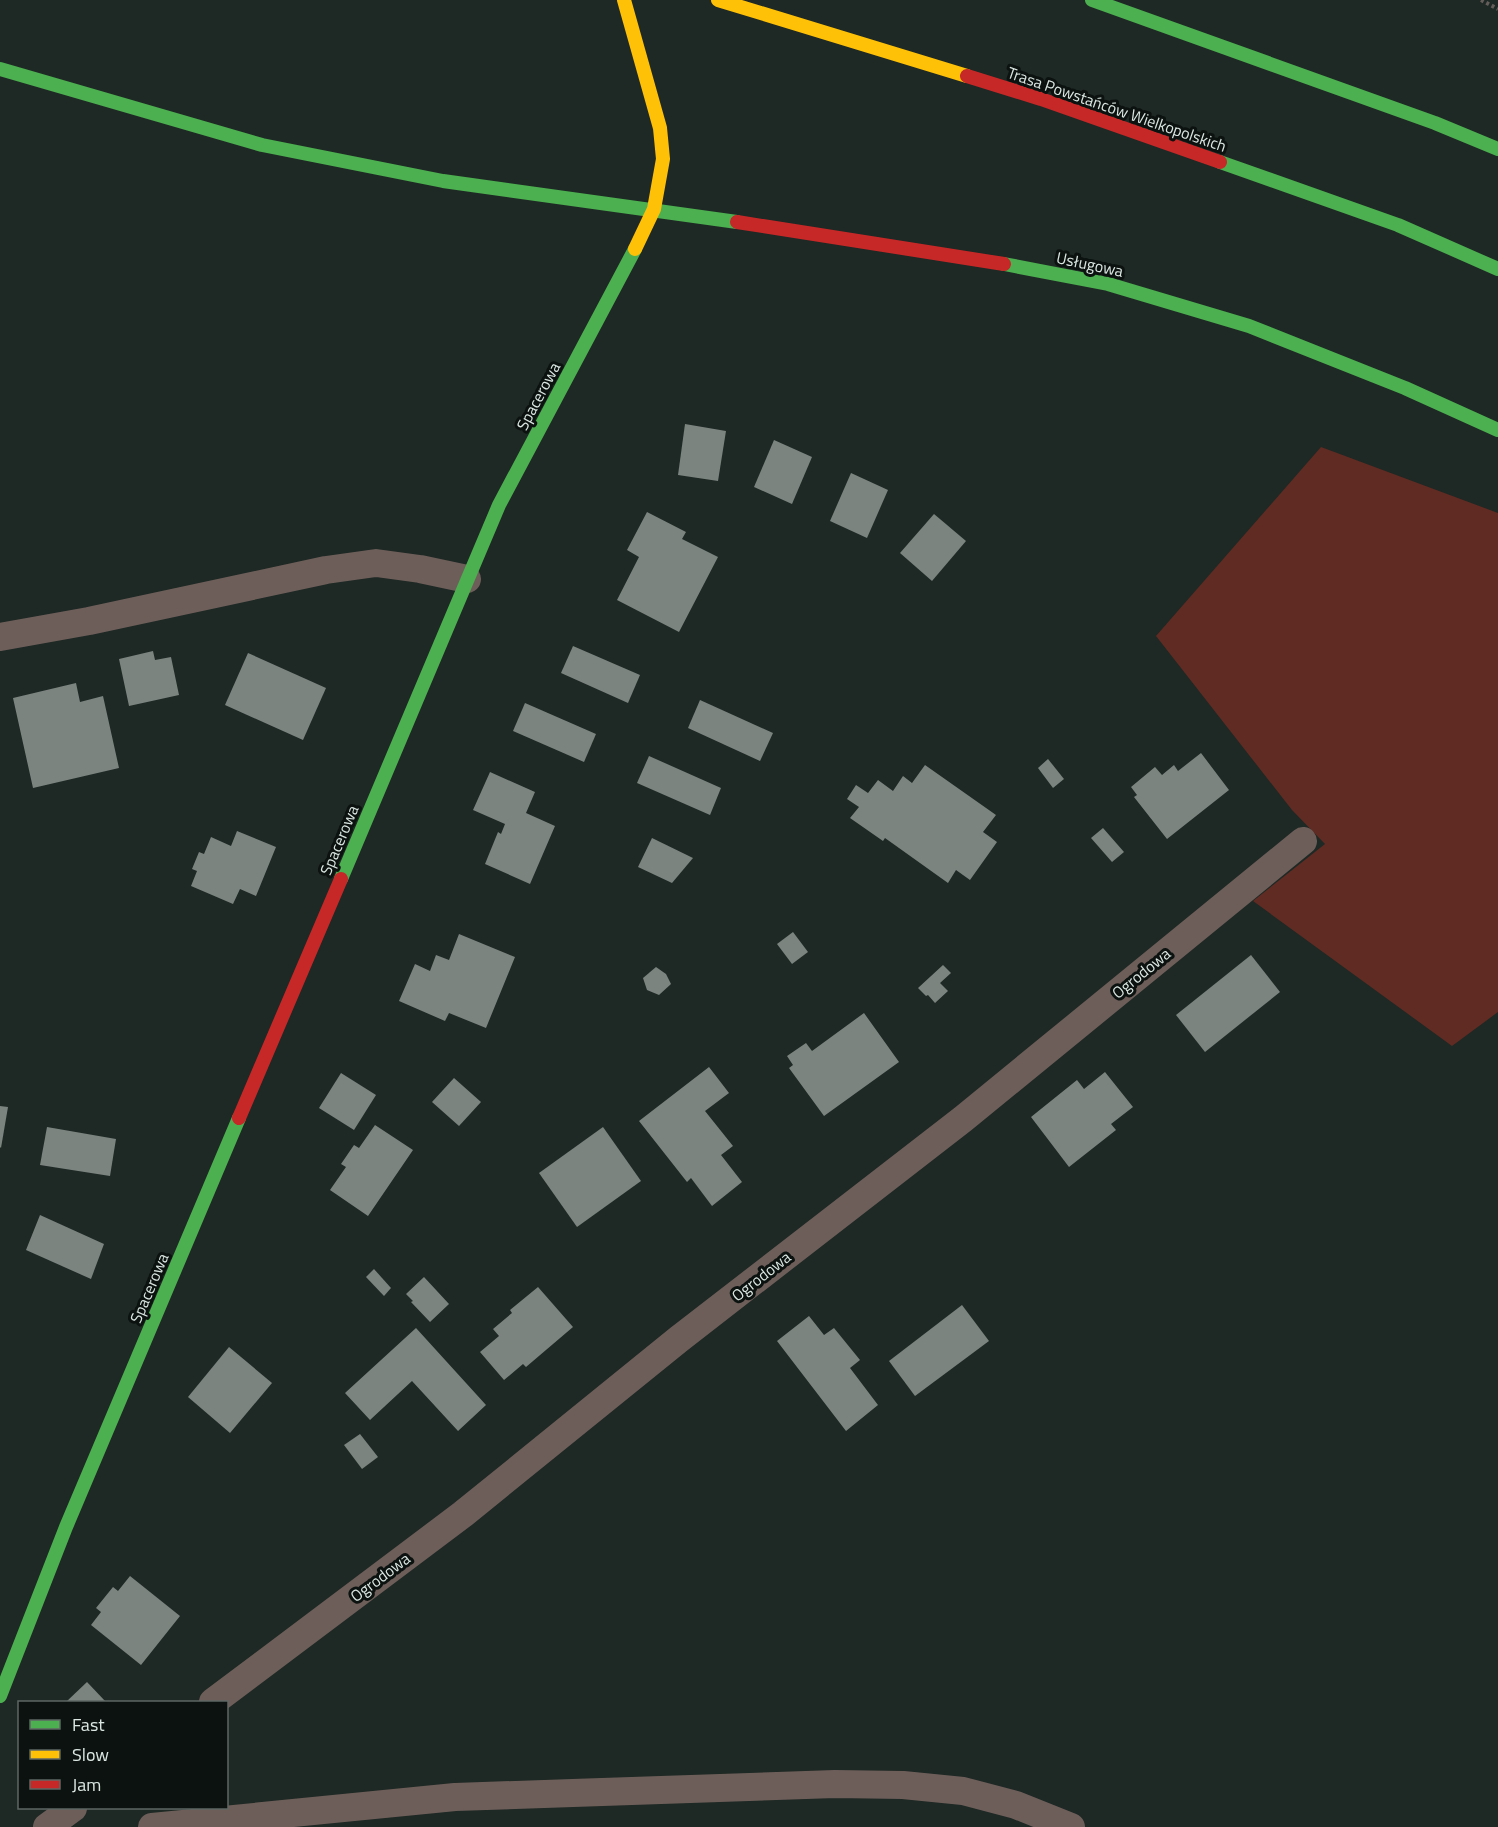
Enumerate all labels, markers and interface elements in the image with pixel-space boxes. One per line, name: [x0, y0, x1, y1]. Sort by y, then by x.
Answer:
street label: Trasa Powstańców Wielkopolskich: [1004, 60, 1230, 158]
street label: Usługowa: [1054, 245, 1126, 283]
street label: Spacerowa: [510, 358, 566, 434]
street label: Spacerowa: [314, 801, 364, 879]
street label: Ogrodowa: [1106, 942, 1176, 1004]
street label: Ogrodowa: [726, 1245, 796, 1307]
street label: Spacerowa: [124, 1249, 174, 1327]
street label: Ogrodowa: [345, 1546, 415, 1608]
legend: [18, 1701, 228, 1809]
text: Fast: [72, 1711, 105, 1738]
text: Slow: [72, 1741, 109, 1768]
text: Jam: [72, 1771, 101, 1798]

